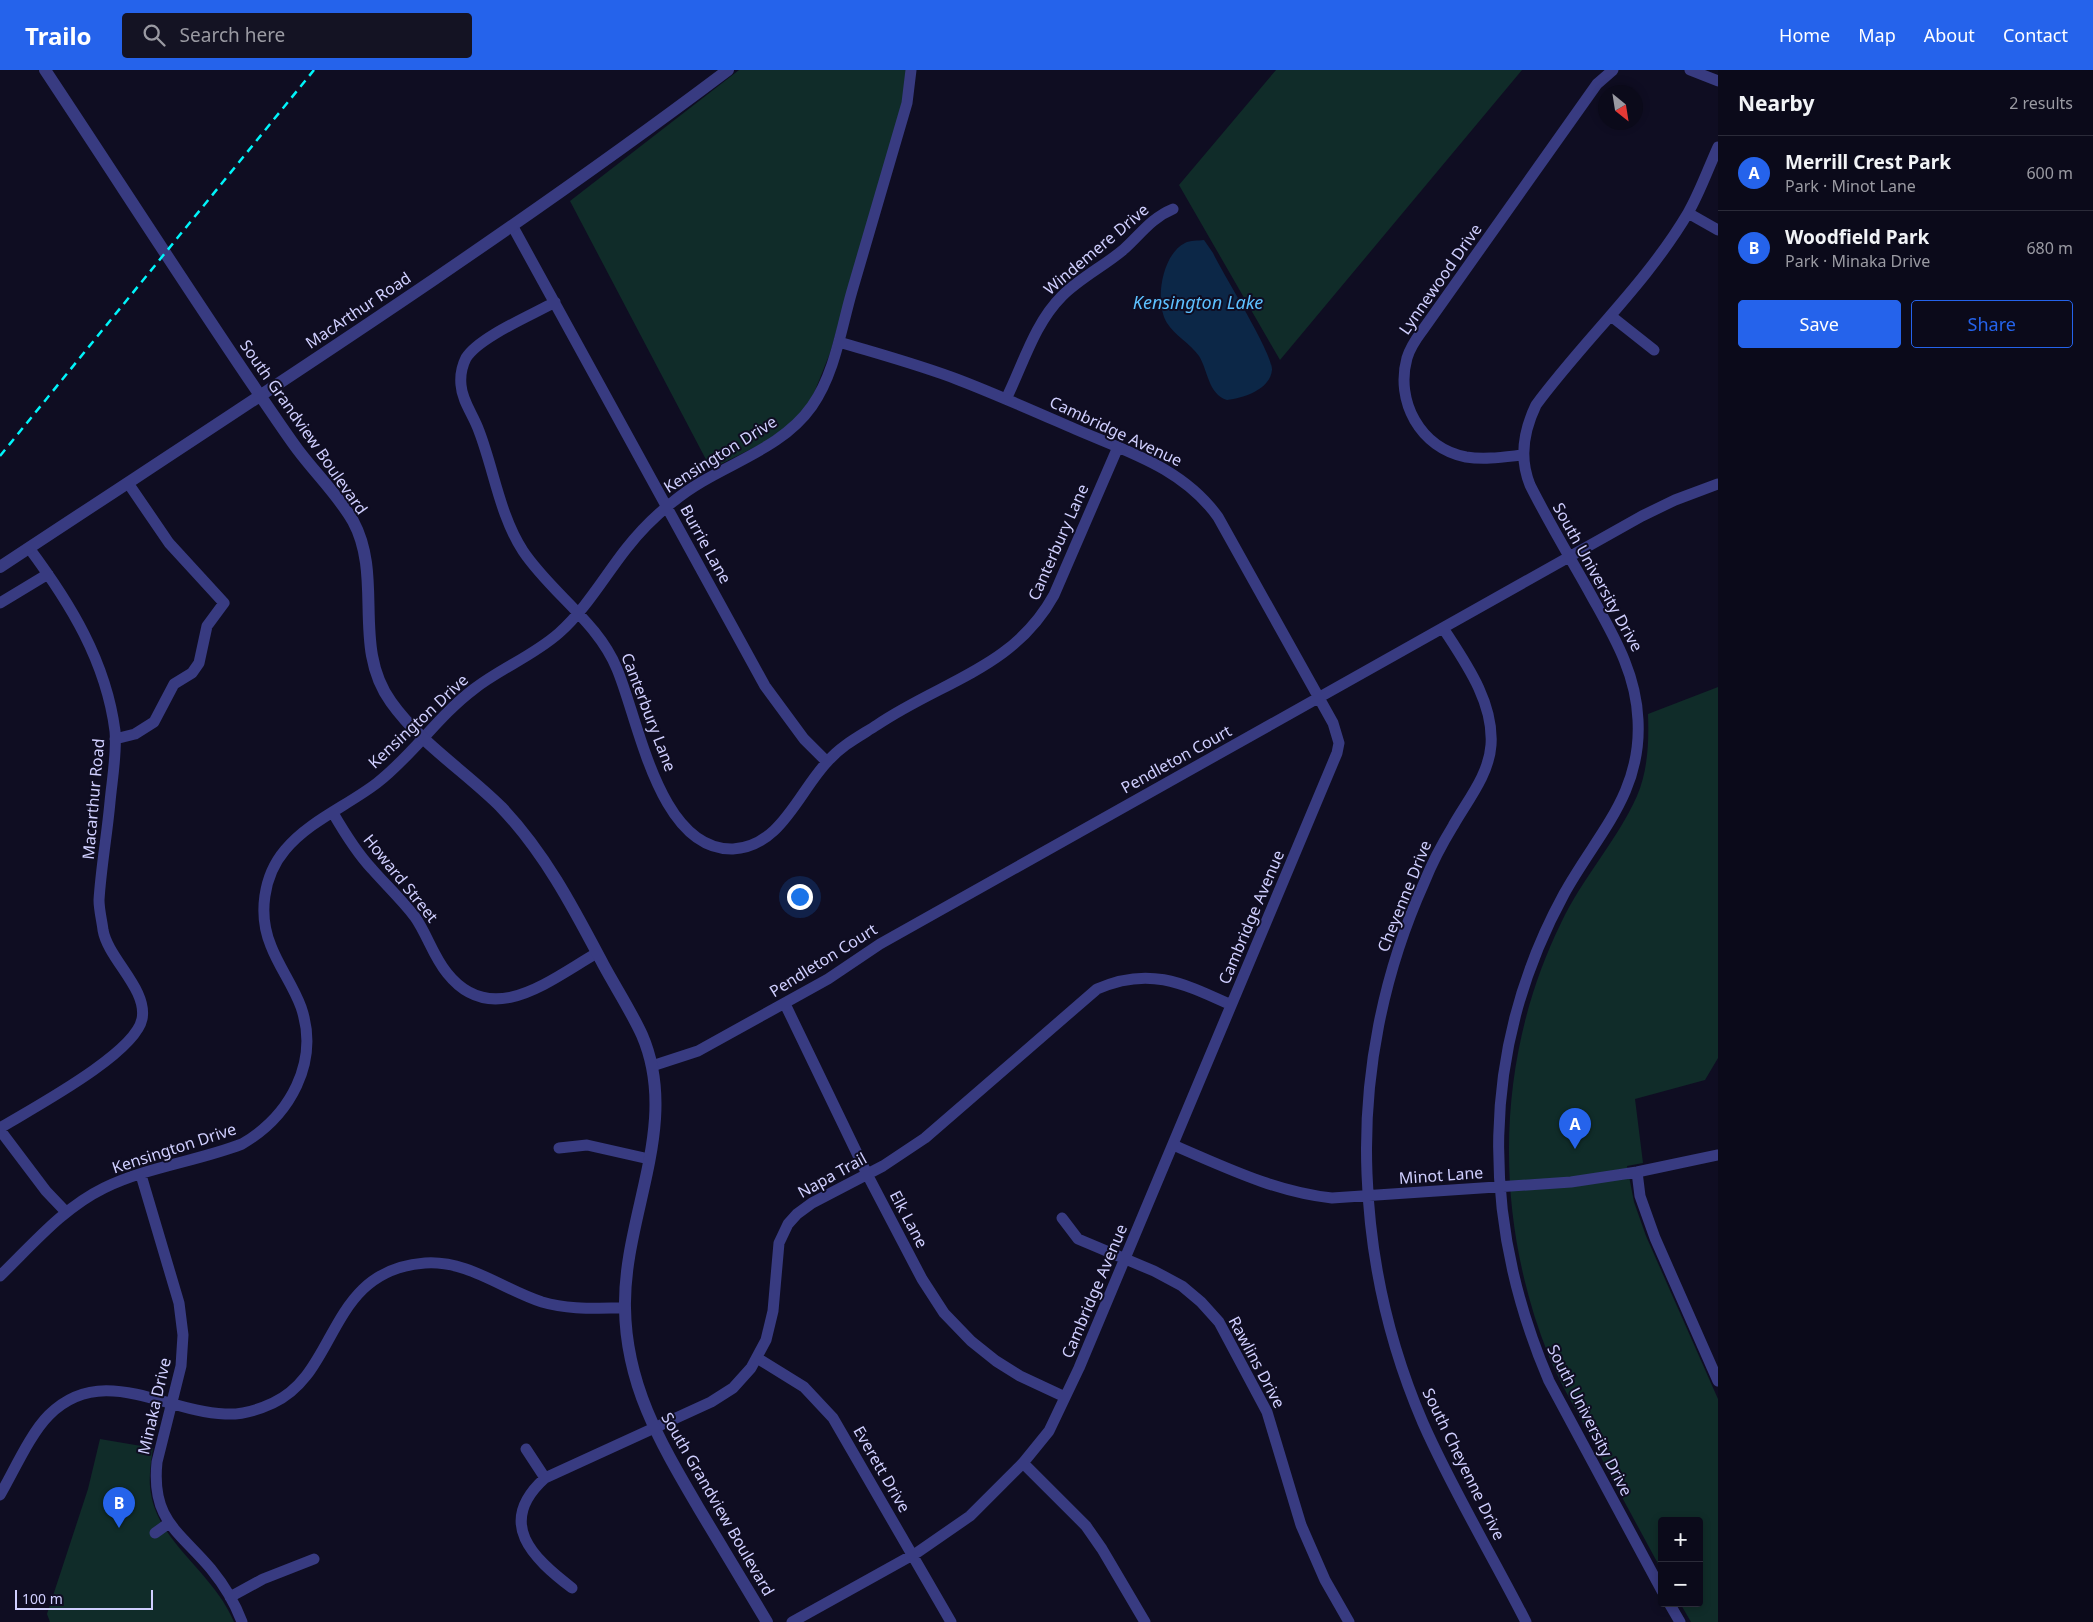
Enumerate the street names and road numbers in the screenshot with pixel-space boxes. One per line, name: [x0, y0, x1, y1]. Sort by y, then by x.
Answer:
street label: Windemere Drive: [1039, 199, 1153, 299]
street label: Lynnewood Drive: [1394, 219, 1486, 339]
street label: MacArthur Road: [301, 267, 415, 353]
street label: South Grandview Boulevard: [235, 335, 373, 519]
street label: Cambridge Avenue: [1046, 391, 1186, 471]
street label: Kensington Drive: [659, 410, 781, 498]
street label: Canterbury Lane: [1022, 480, 1094, 604]
street label: South University Drive: [1548, 499, 1648, 655]
street label: Burrie Lane: [675, 501, 737, 587]
street label: Canterbury Lane: [616, 650, 682, 774]
street label: Kensington Drive: [363, 669, 473, 773]
street label: Pendleton Court: [1117, 719, 1235, 798]
street label: Macarthur Road: [77, 738, 109, 860]
street label: Howard Street: [359, 829, 444, 927]
street label: Cheyenne Drive: [1372, 837, 1436, 955]
street label: Cambridge Avenue: [1213, 847, 1289, 987]
street label: Pendleton Court: [765, 918, 881, 1002]
street label: Kensington Drive: [109, 1118, 239, 1178]
street label: Napa Trail: [794, 1147, 870, 1203]
street label: Minot Lane: [1398, 1161, 1484, 1189]
street label: Elk Lane: [885, 1186, 933, 1252]
street label: Cambridge Avenue: [1056, 1221, 1132, 1361]
street label: Rawlins Drive: [1224, 1312, 1290, 1412]
street label: South University Drive: [1542, 1341, 1638, 1499]
street label: Minaka Drive: [132, 1355, 176, 1457]
street label: South Cheyenne Drive: [1418, 1384, 1510, 1544]
street label: South Grandview Boulevard: [656, 1408, 780, 1600]
street label: Everett Drive: [848, 1422, 916, 1516]

